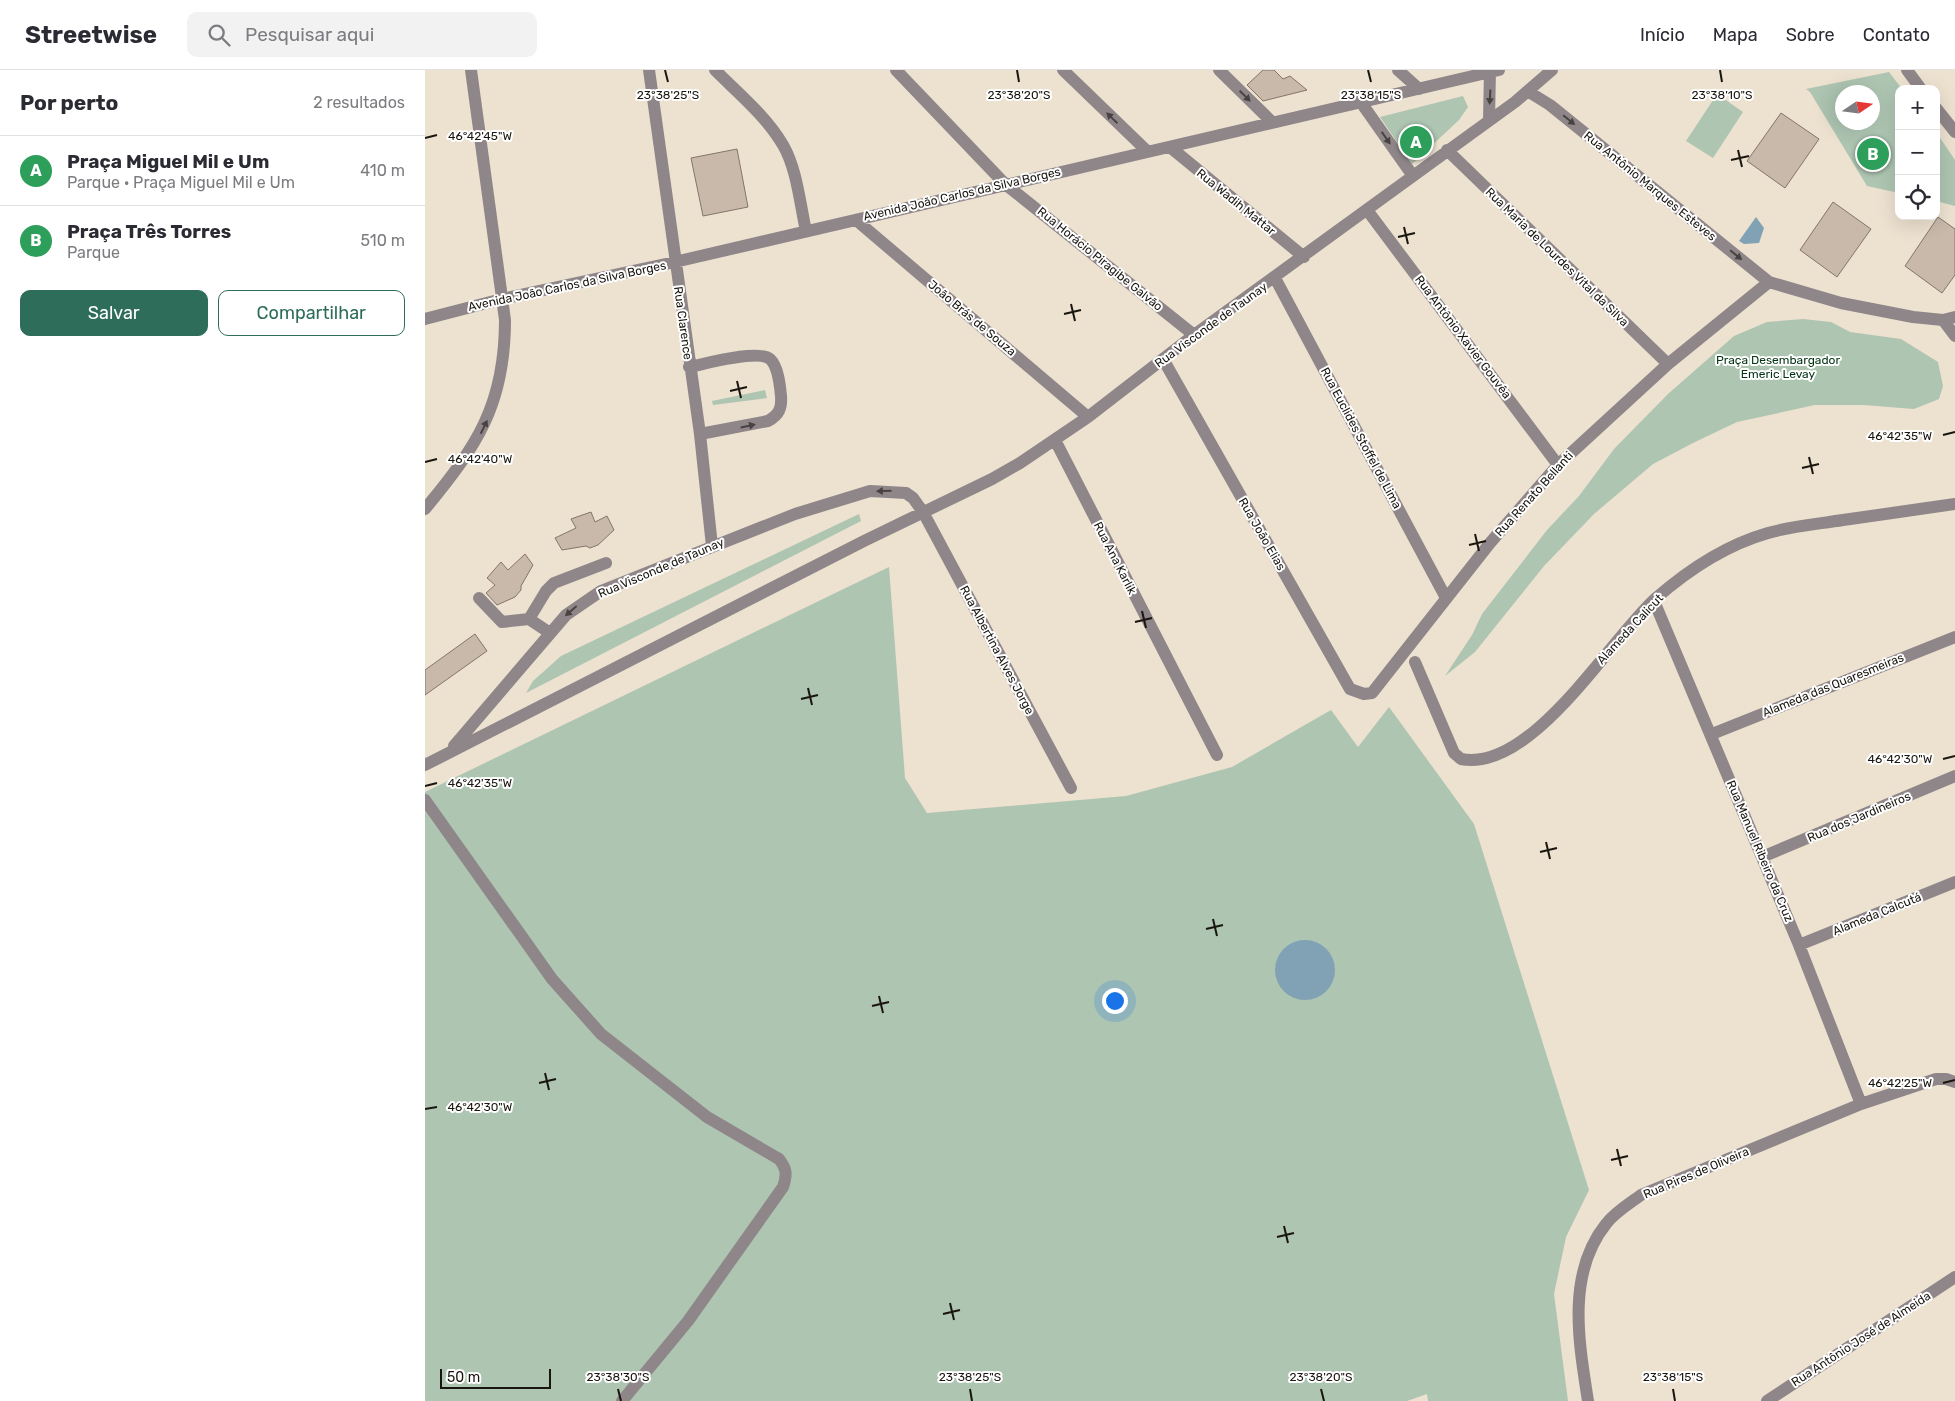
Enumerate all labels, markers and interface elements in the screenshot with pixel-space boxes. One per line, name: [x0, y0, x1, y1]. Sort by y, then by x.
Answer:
search box: [187, 12, 537, 57]
text: Streetwise: [25, 21, 157, 49]
icon: search: [205, 21, 233, 49]
text: Pesquisar aqui: [245, 23, 374, 46]
text: Início: [1640, 24, 1685, 46]
text: Mapa: [1713, 24, 1758, 46]
text: Sobre: [1786, 24, 1835, 46]
text: Contato: [1863, 24, 1930, 46]
north arrow: [1835, 85, 1880, 130]
map controls: [1895, 85, 1940, 220]
button: +: [1895, 85, 1940, 130]
text: 23°38'25"S: [637, 88, 699, 102]
text: 23°38'20"S: [988, 88, 1051, 102]
text: 23°38'15"S: [1341, 88, 1401, 102]
text: 23°38'10"S: [1691, 88, 1753, 102]
one-way arrow: [1486, 89, 1494, 105]
text: Por perto: [20, 90, 118, 115]
one-way arrow: [1239, 90, 1251, 102]
text: 2 resultados: [313, 93, 405, 112]
one-way arrow: [1106, 112, 1118, 124]
one-way arrow: [1562, 115, 1575, 126]
pin: A: [1400, 123, 1432, 161]
street label: Rua Antônio Marques Esteves: [1581, 128, 1719, 244]
text: 46°42'45"W: [448, 129, 512, 143]
button: −: [1895, 130, 1940, 175]
one-way arrow: [1381, 132, 1391, 145]
pin: B: [1857, 135, 1889, 173]
text: Praça Miguel Mil e Um: [67, 150, 269, 173]
text: A: [30, 161, 42, 180]
text: 410 m: [360, 161, 405, 180]
street label: Avenida João Carlos da Silva Borges: [862, 164, 1062, 224]
street label: Rua Wadih Mattar: [1194, 166, 1279, 238]
text: Parque · Praça Miguel Mil e Um: [67, 173, 295, 192]
button: locate: [1895, 175, 1940, 220]
street label: Rua Maria de Lourdes Vital da Silva: [1483, 185, 1631, 329]
street label: Rua Horácio Piragibe Galvão: [1035, 204, 1165, 314]
text: Praça Três Torres: [67, 220, 231, 243]
text: B: [30, 231, 42, 250]
text: 510 m: [361, 231, 405, 250]
text: Parque: [67, 243, 120, 262]
one-way arrow: [1729, 250, 1742, 261]
street label: Avenida João Carlos da Silva Borges: [467, 258, 667, 314]
street label: Rua Antônio Xavier Gouvêa: [1412, 273, 1514, 401]
street label: João Brás de Souza: [925, 277, 1019, 359]
street label: Rua Visconde de Taunay: [1152, 279, 1270, 370]
street label: Rua Clarence: [671, 285, 695, 361]
button: Salvar: [20, 290, 208, 336]
button: Compartilhar: [218, 290, 405, 336]
park label: Praça Desembargador Emeric Levay: [1716, 353, 1840, 381]
street label: Rua Euclides Stoffel de Lima: [1318, 365, 1404, 511]
one-way arrow: [480, 420, 488, 434]
one-way arrow: [741, 421, 757, 429]
text: 46°42'35"W: [1868, 429, 1933, 443]
street label: Rua Renato Bellanti: [1492, 449, 1576, 539]
text: 46°42'40"W: [448, 452, 513, 466]
one-way arrow: [876, 487, 892, 495]
street label: Rua João Elias: [1236, 495, 1288, 573]
street label: Rua Ana Karlik: [1091, 519, 1140, 597]
street label: Rua Visconde de Taunay: [596, 535, 726, 601]
street label: Rua Albertina Alves Jorge: [957, 583, 1037, 717]
street label: Alameda Calicut: [1594, 591, 1666, 667]
one-way arrow: [565, 606, 578, 617]
street label: Alameda das Quaresmeiras: [1760, 650, 1906, 720]
text: 46°42'30"W: [1868, 752, 1933, 766]
text: 46°42'35"W: [448, 776, 513, 790]
street label: Rua Manuel Ribeiro da Cruz: [1724, 778, 1796, 924]
street label: Rua dos Jardineiros: [1805, 789, 1913, 845]
street label: Alameda Calcutá: [1831, 890, 1923, 938]
your location: [1102, 988, 1128, 1014]
text: 46°42'25"W: [1868, 1076, 1932, 1090]
text: 46°42'30"W: [448, 1100, 513, 1114]
street label: Rua Pires de Oliveira: [1641, 1144, 1751, 1202]
street label: Rua Antônio José de Almeida: [1789, 1289, 1933, 1389]
scale bar: [440, 1366, 551, 1389]
text: 50 m: [447, 1369, 480, 1386]
text: 23°38'30"S: [586, 1370, 650, 1384]
text: 23°38'25"S: [939, 1370, 1001, 1384]
text: 23°38'20"S: [1290, 1370, 1353, 1384]
text: 23°38'15"S: [1643, 1370, 1703, 1384]

